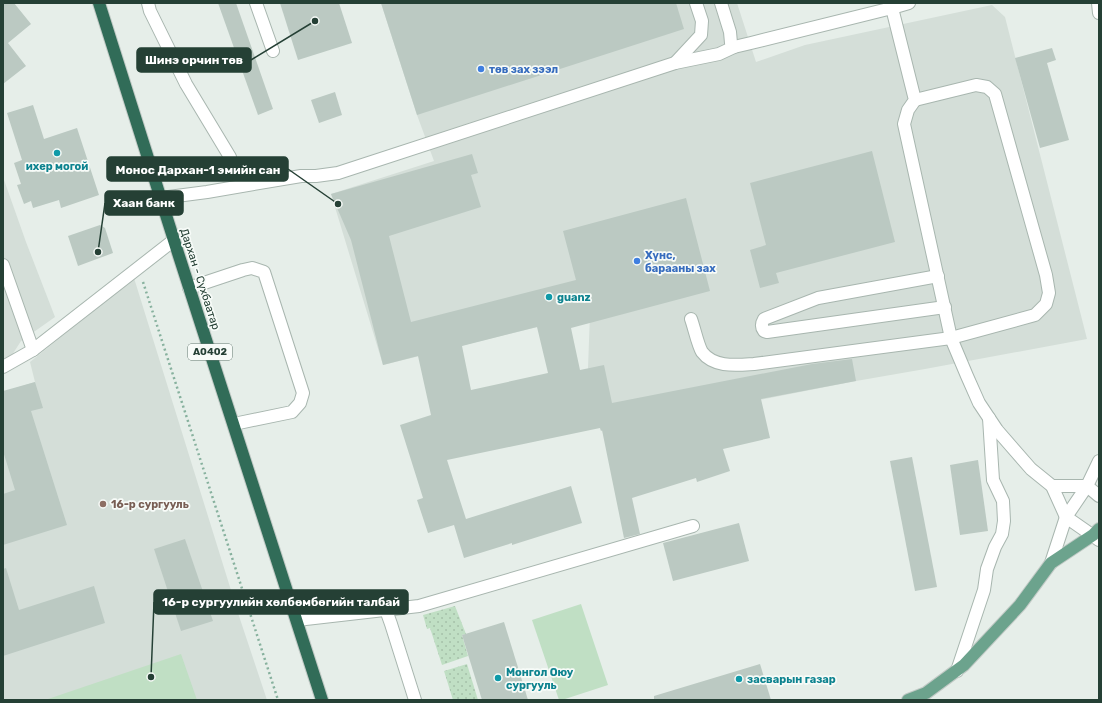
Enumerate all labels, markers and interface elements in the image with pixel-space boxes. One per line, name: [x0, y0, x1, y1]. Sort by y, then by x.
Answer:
callout: Шинэ орчин төв: [137, 48, 251, 72]
text: Шинэ орчин төв: [145, 53, 243, 67]
place label: төв зах зээл: [489, 63, 558, 76]
marker: төв зах зээл: [476, 64, 486, 74]
marker: ихер могой: [52, 148, 62, 158]
callout: Монос Дархан-1 эмийн сан: [107, 157, 288, 181]
place label: ихер могой: [26, 160, 88, 173]
text: Монос Дархан-1 эмийн сан: [116, 163, 280, 177]
callout: Хаан банк: [105, 191, 183, 215]
text: Хаан банк: [113, 196, 176, 210]
street label: Дархан - Сүхбаатар: [177, 227, 223, 331]
place label: Хүнс, барааны зах: [645, 249, 716, 275]
marker: Хүнс, барааны зах: [632, 256, 642, 266]
place label: guanz: [557, 291, 591, 304]
marker: guanz: [544, 292, 554, 302]
road number: A0402: [188, 344, 232, 360]
place label: 16-р сургууль: [111, 498, 189, 511]
marker: 16-р сургууль: [98, 499, 108, 509]
callout: 16-р сургуулийн хөлбөмбөгийн талбай: [154, 590, 408, 614]
text: 16-р сургуулийн хөлбөмбөгийн талбай: [162, 595, 400, 609]
place label: Монгол Оюу сургууль: [506, 666, 574, 692]
marker: Монгол Оюу сургууль: [493, 673, 503, 683]
place label: засварын газар: [747, 673, 836, 686]
marker: засварын газар: [734, 674, 744, 684]

